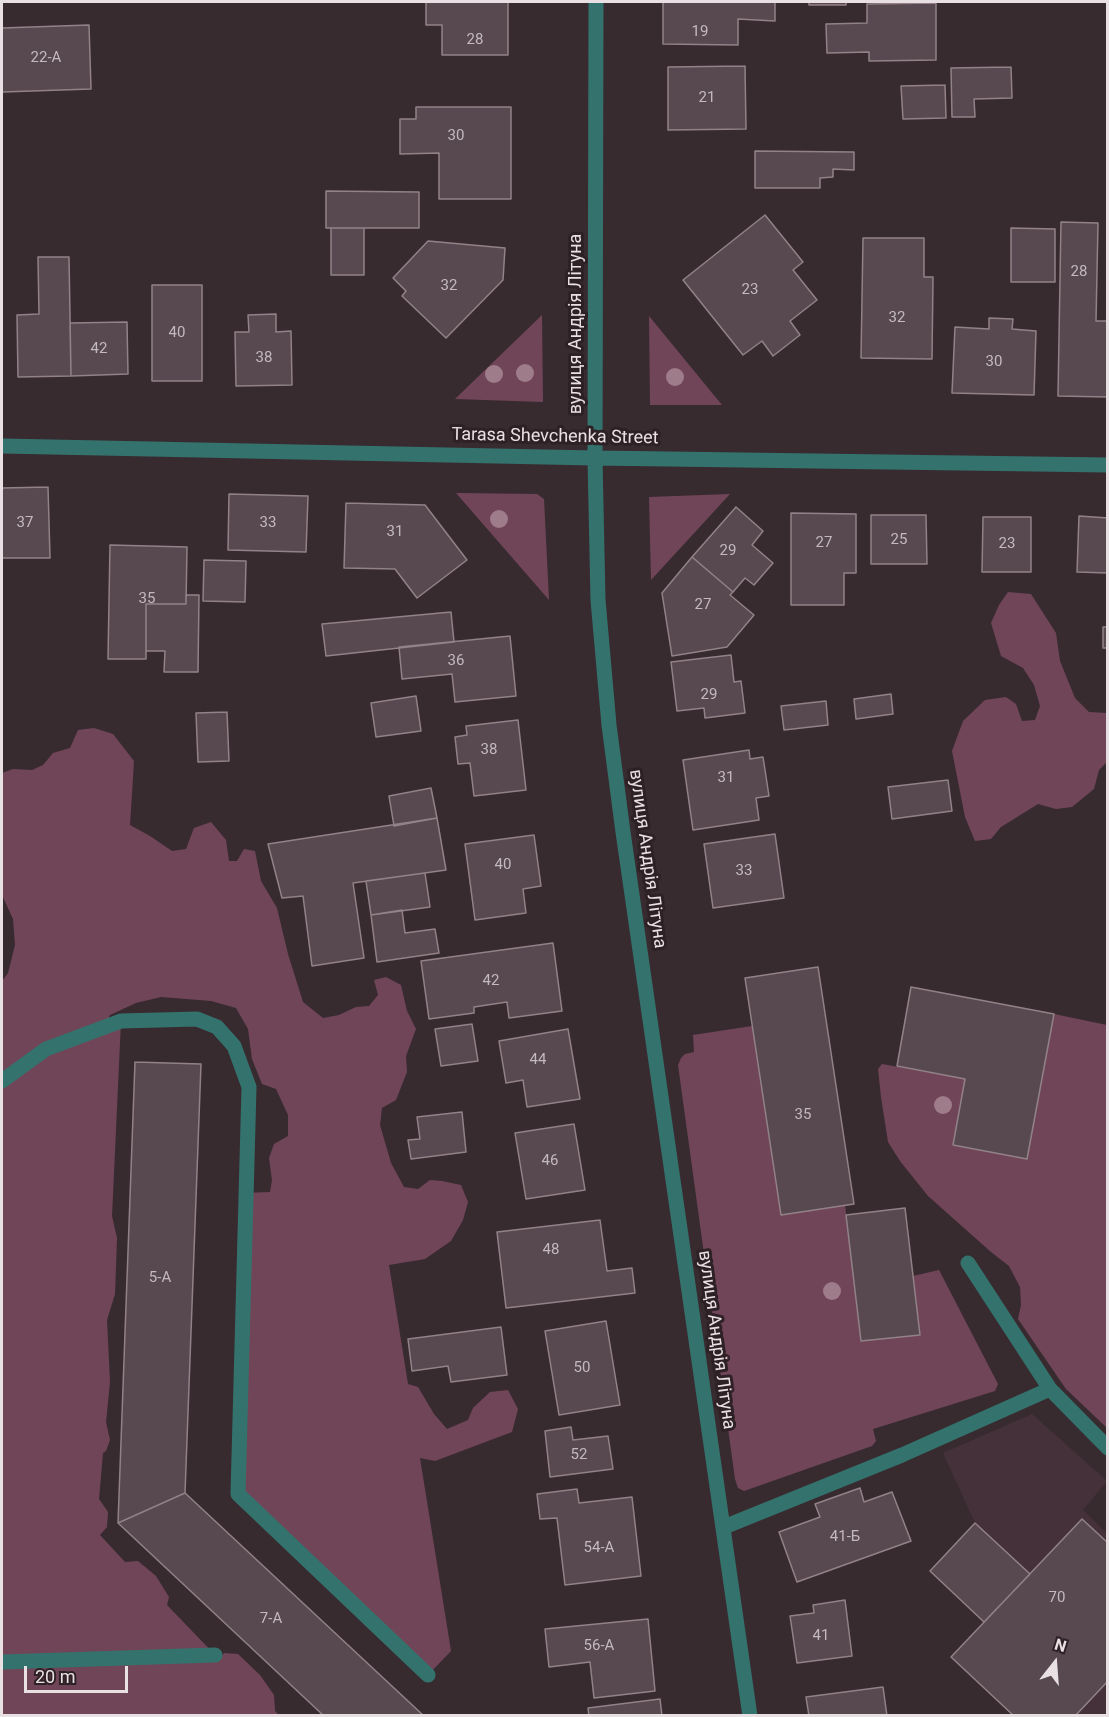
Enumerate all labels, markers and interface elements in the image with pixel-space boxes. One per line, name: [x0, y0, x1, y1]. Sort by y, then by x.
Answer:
house number: 19: [692, 23, 708, 41]
house number: 28: [467, 31, 483, 49]
house number: 22-А: [31, 49, 61, 67]
house number: 21: [699, 89, 715, 107]
house number: 30: [448, 127, 464, 145]
street label: вулиця Андрія Літуна: [565, 234, 587, 414]
house number: 28: [1071, 263, 1087, 281]
house number: 32: [441, 277, 457, 295]
house number: 23: [742, 281, 758, 299]
house number: 32: [889, 309, 905, 327]
house number: 40: [169, 324, 185, 342]
house number: 42: [91, 340, 107, 358]
house number: 38: [256, 349, 272, 367]
house number: 30: [986, 353, 1002, 371]
street label: Tarasa Shevchenka Street: [451, 424, 659, 450]
house number: 37: [17, 514, 33, 532]
house number: 33: [260, 514, 276, 532]
house number: 31: [387, 523, 403, 541]
house number: 25: [891, 531, 907, 549]
house number: 27: [816, 534, 832, 552]
house number: 23: [999, 535, 1015, 553]
house number: 29: [720, 542, 736, 560]
house number: 35: [139, 590, 155, 608]
house number: 27: [695, 596, 711, 614]
house number: 36: [448, 652, 464, 670]
house number: 29: [701, 686, 717, 704]
house number: 38: [481, 741, 497, 759]
street label: вулиця Андрія Літуна: [624, 768, 670, 950]
house number: 31: [718, 769, 734, 787]
house number: 40: [495, 856, 511, 874]
house number: 33: [736, 862, 752, 880]
house number: 42: [483, 972, 499, 990]
house number: 44: [530, 1051, 546, 1069]
house number: 35: [795, 1106, 811, 1124]
house number: 46: [542, 1152, 558, 1170]
house number: 48: [543, 1241, 559, 1259]
street label: вулиця Андрія Літуна: [693, 1249, 739, 1431]
house number: 5-А: [149, 1269, 171, 1287]
house number: 50: [574, 1359, 590, 1377]
house number: 52: [571, 1446, 587, 1464]
house number: 41-Б: [830, 1528, 860, 1546]
house number: 54-А: [584, 1539, 614, 1557]
house number: 70: [1049, 1589, 1065, 1607]
house number: 7-А: [260, 1610, 282, 1628]
house number: 41: [813, 1627, 829, 1645]
north arrow: [1025, 1633, 1085, 1693]
text: N: [1052, 1635, 1069, 1656]
house number: 56-А: [584, 1637, 614, 1655]
scale bar: [27, 1654, 130, 1692]
text: 20 m: [35, 1666, 75, 1687]

